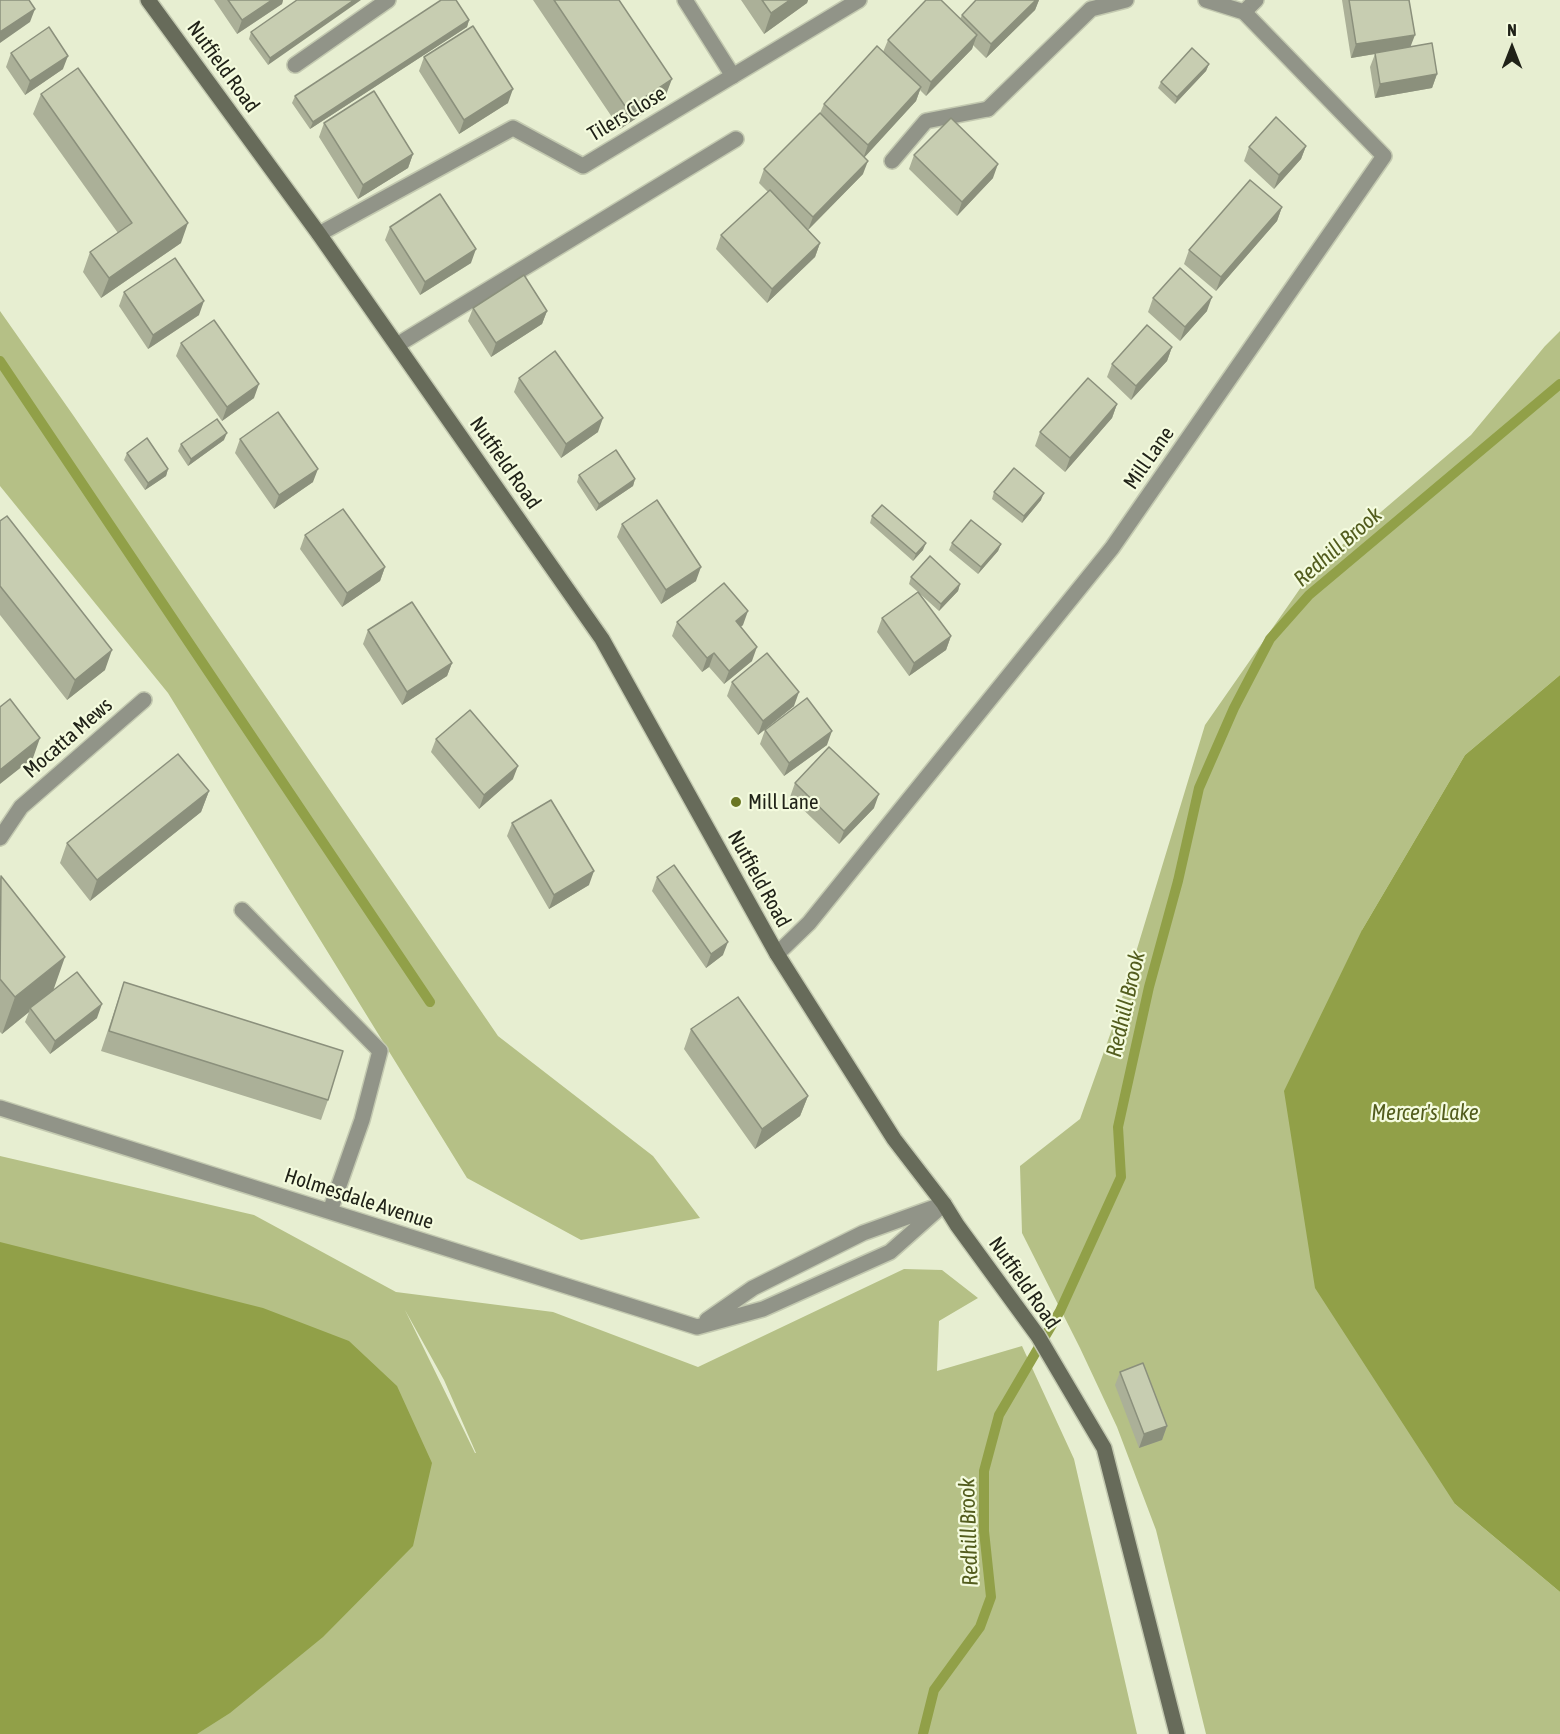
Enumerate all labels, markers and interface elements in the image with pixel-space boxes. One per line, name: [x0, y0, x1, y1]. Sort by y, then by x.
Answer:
street label: Nutfield Road: [181, 16, 265, 118]
north arrow: [1482, 18, 1542, 78]
text: N: [1507, 21, 1517, 39]
street label: Tilers Close: [583, 81, 671, 147]
street label: Nutfield Road: [464, 412, 546, 514]
street label: Mill Lane: [1118, 422, 1180, 494]
water label: Redhill Brook: [1289, 502, 1387, 592]
street label: Mocatta Mews: [18, 693, 118, 783]
place label: Mill Lane: [748, 789, 819, 815]
marker: Mill Lane: [729, 795, 743, 809]
street label: Nutfield Road: [722, 826, 796, 932]
water label: Redhill Brook: [1101, 948, 1151, 1060]
water label: Mercer's Lake: [1371, 1100, 1479, 1126]
street label: Holmesdale Avenue: [281, 1163, 437, 1235]
street label: Nutfield Road: [983, 1232, 1065, 1334]
water label: Redhill Brook: [954, 1478, 984, 1586]

